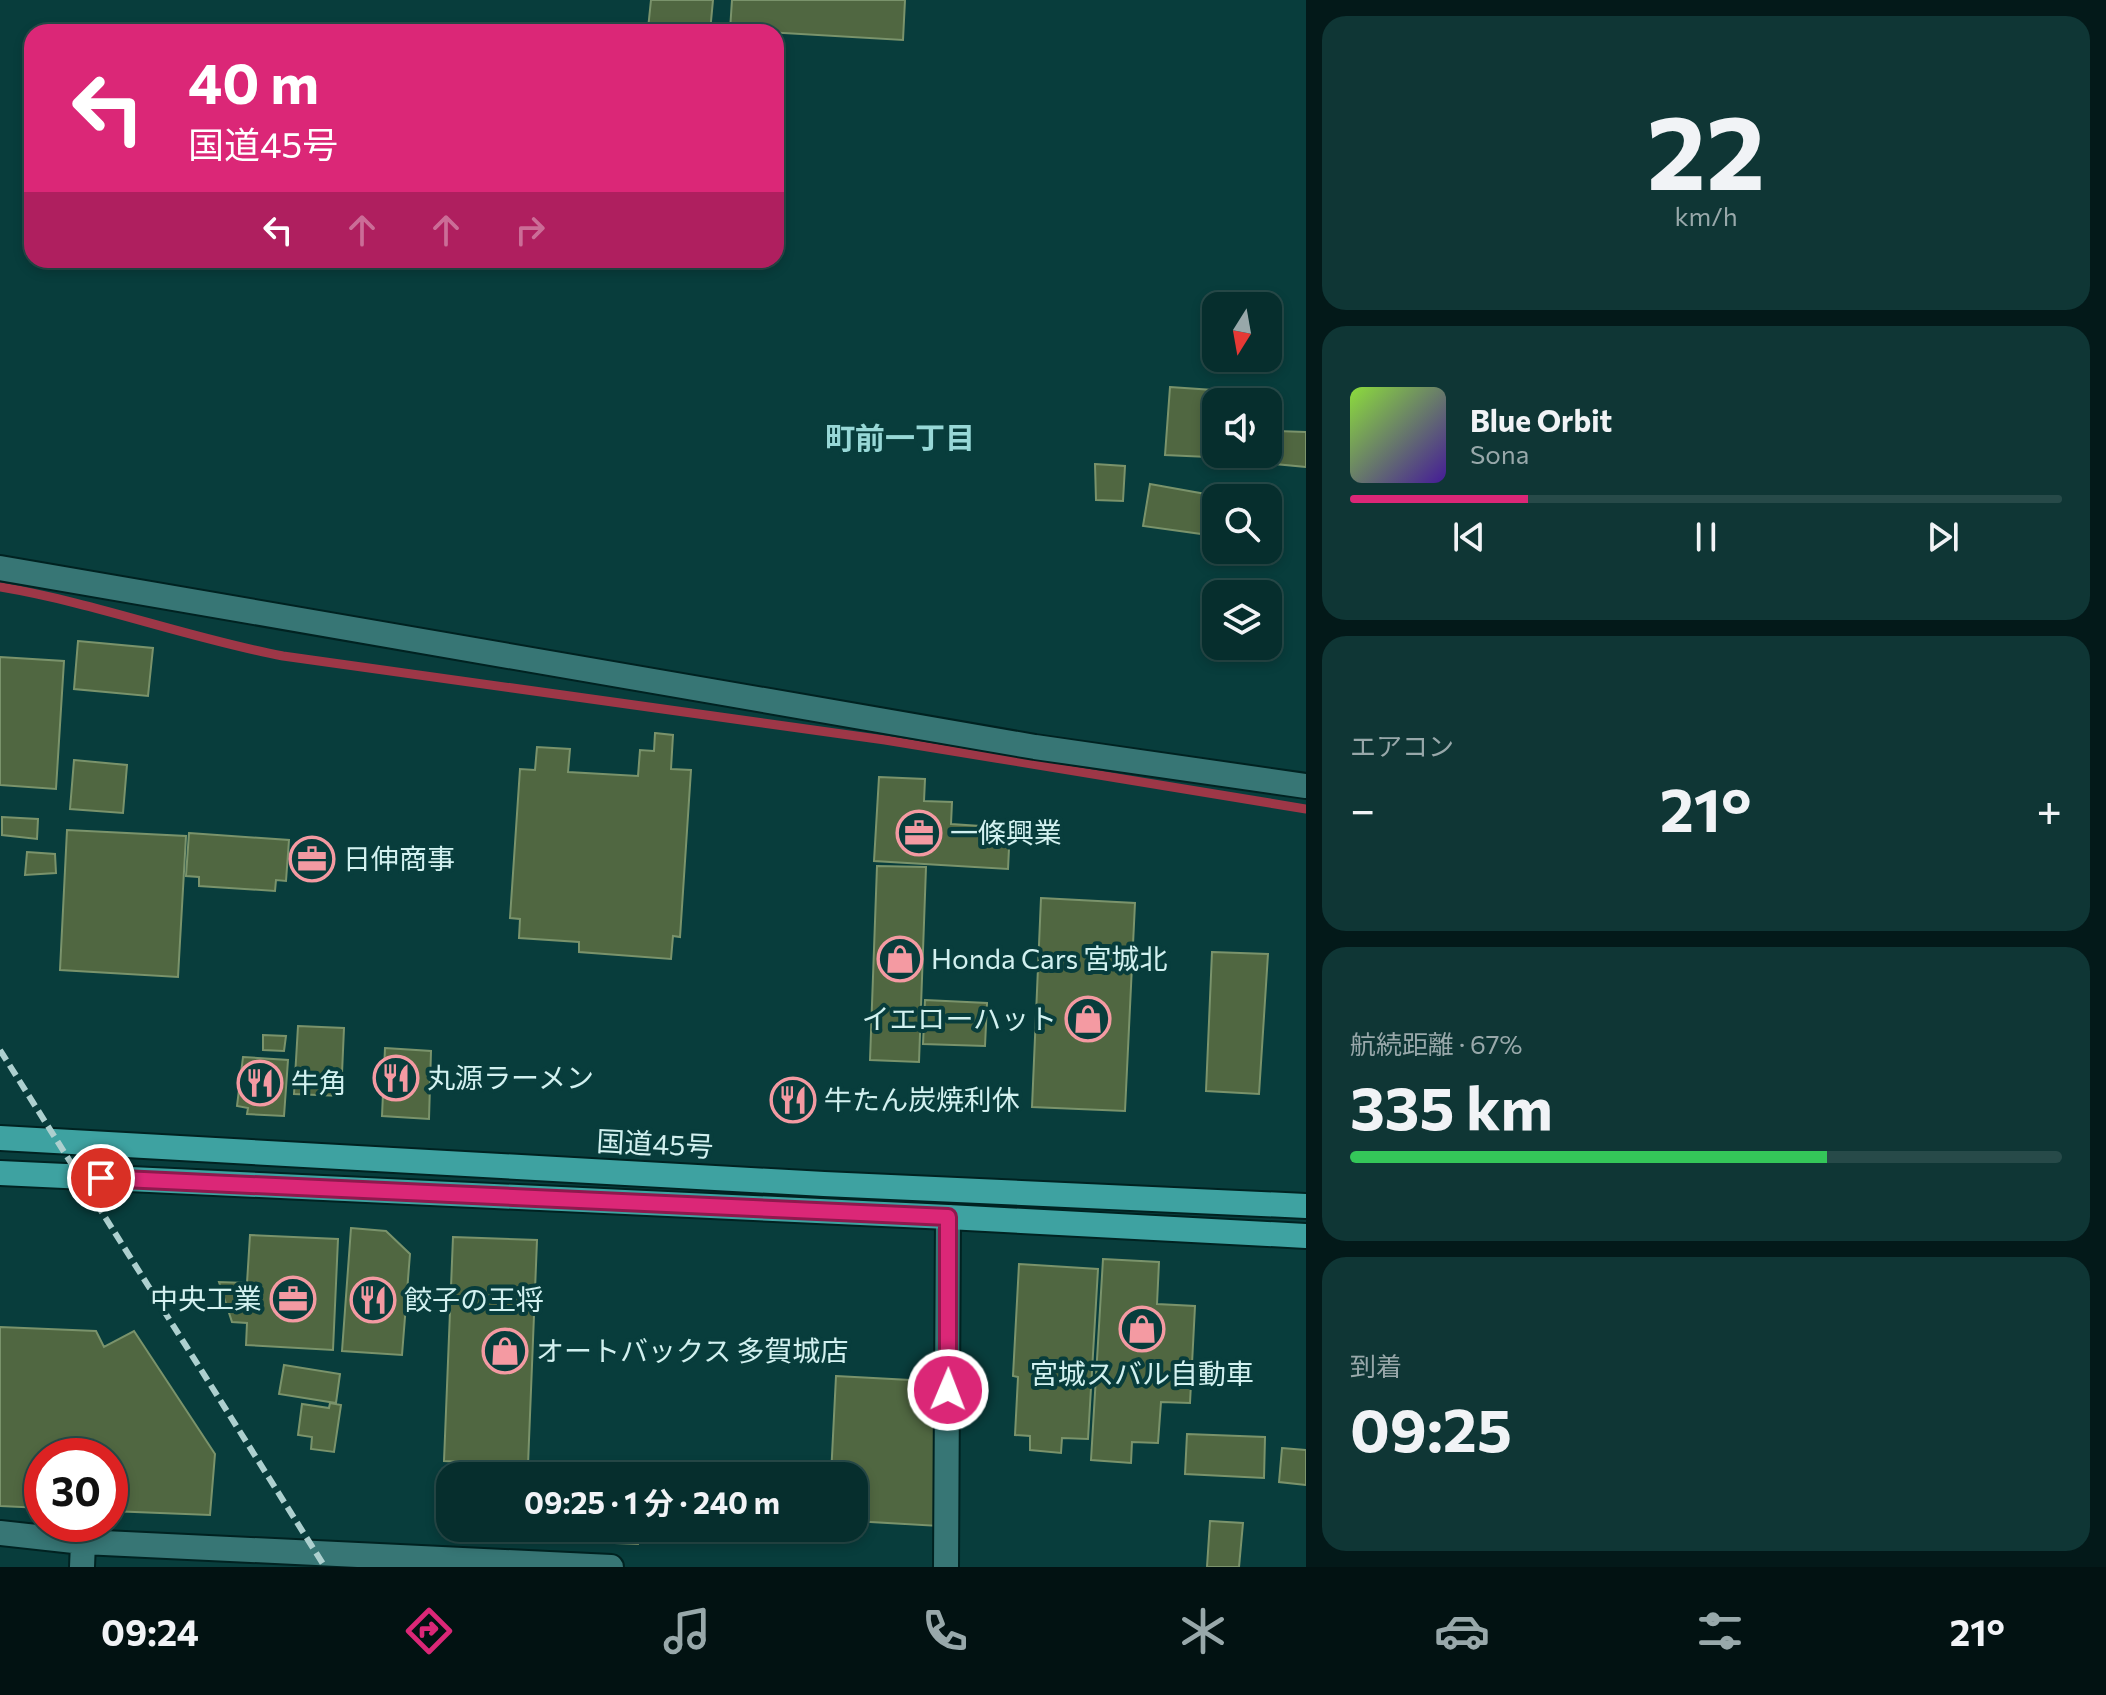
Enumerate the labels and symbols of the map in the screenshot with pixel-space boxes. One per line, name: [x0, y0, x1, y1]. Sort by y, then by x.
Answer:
north arrow: [1202, 292, 1282, 372]
district label: 町前一丁目: [825, 418, 975, 455]
office icon: 一條興業: [895, 809, 943, 857]
place label: 一條興業: [950, 815, 1062, 849]
office icon: 日伸商事: [288, 835, 336, 883]
place label: 日伸商事: [343, 841, 455, 875]
shop icon: Honda Cars 宮城北: [876, 935, 924, 983]
place label: Honda Cars 宮城北: [931, 941, 1168, 975]
shop icon: イエローハット: [1064, 995, 1112, 1043]
place label: イエローハット: [862, 1001, 1057, 1035]
restaurant icon: 丸源ラーメン: [372, 1054, 420, 1102]
restaurant icon: 牛角: [236, 1059, 284, 1107]
place label: 丸源ラーメン: [427, 1060, 594, 1094]
place label: 牛角: [291, 1065, 347, 1099]
restaurant icon: 牛たん炭焼利休: [769, 1076, 817, 1124]
place label: 牛たん炭焼利休: [824, 1082, 1020, 1116]
street label: 国道45号: [596, 1123, 714, 1163]
pin: [67, 1144, 135, 1212]
office icon: 中央工業: [269, 1275, 317, 1323]
restaurant icon: 餃子の王将: [349, 1276, 397, 1324]
place label: 中央工業: [150, 1281, 262, 1315]
place label: 餃子の王将: [404, 1282, 544, 1316]
shop icon: 宮城スバル自動車: [1118, 1305, 1166, 1353]
shop icon: オートバックス 多賀城店: [481, 1327, 529, 1375]
place label: オートバックス 多賀城店: [536, 1333, 849, 1367]
position arrow: [906, 1348, 990, 1432]
place label: 宮城スバル自動車: [1030, 1356, 1254, 1390]
speed limit sign: 30: [24, 1438, 128, 1542]

